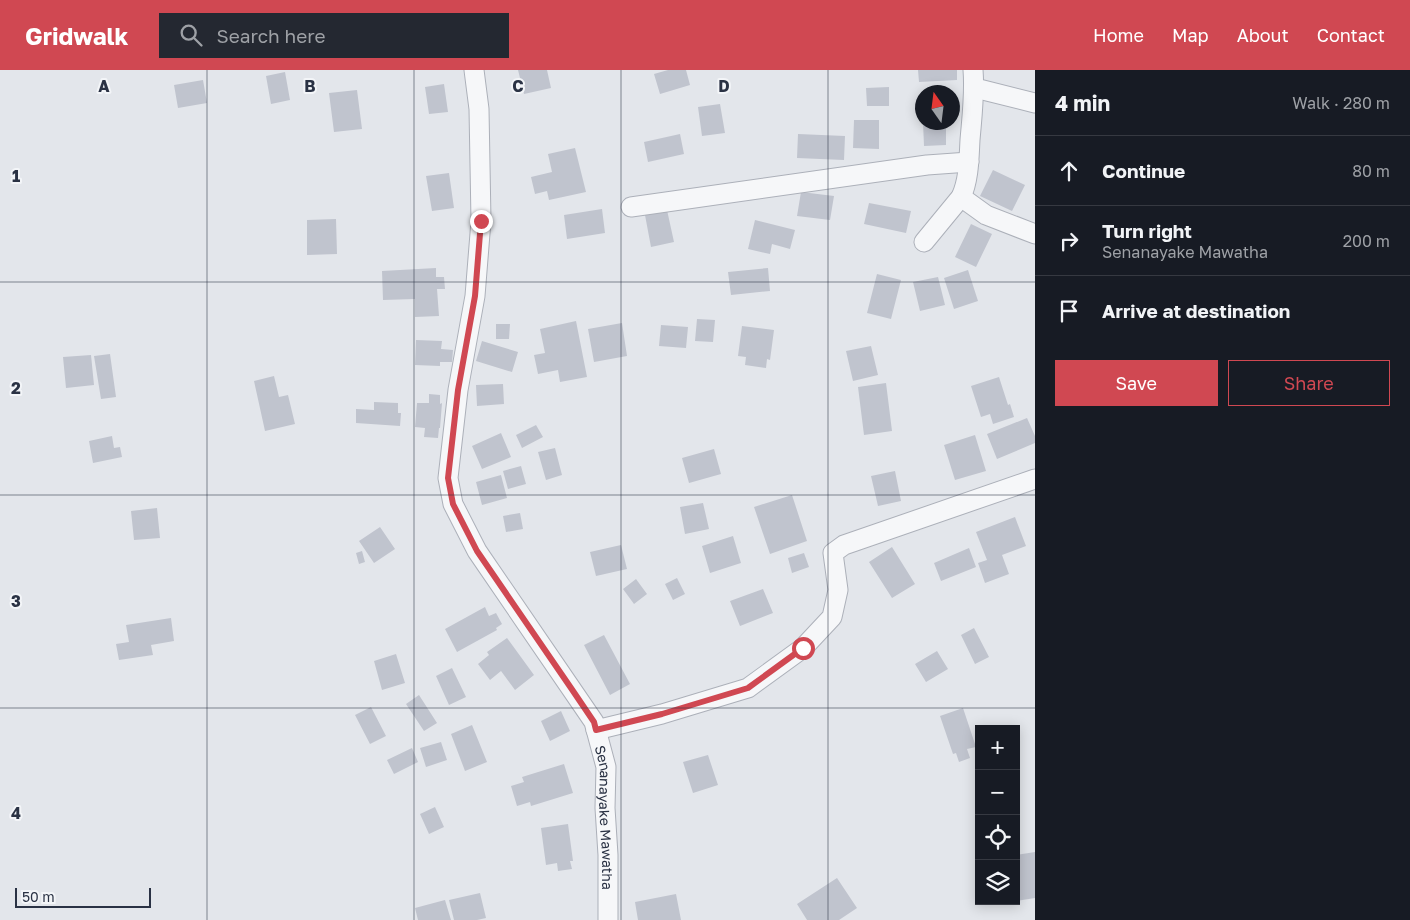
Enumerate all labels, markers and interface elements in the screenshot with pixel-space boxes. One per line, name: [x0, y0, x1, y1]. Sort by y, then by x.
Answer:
search box: [159, 13, 509, 58]
text: Gridwalk: [25, 21, 129, 50]
icon: search: [177, 21, 205, 49]
text: Search here: [217, 24, 325, 47]
text: Home: [1093, 24, 1144, 46]
text: Map: [1172, 24, 1209, 46]
text: About: [1237, 24, 1289, 46]
text: Contact: [1317, 24, 1385, 46]
text: A: [98, 76, 110, 96]
text: B: [304, 76, 316, 96]
text: C: [512, 76, 524, 96]
text: D: [718, 76, 730, 96]
north arrow: [915, 85, 960, 130]
text: 4 min: [1055, 90, 1110, 116]
text: Walk · 280 m: [1292, 93, 1390, 113]
icon: ahead: [1055, 157, 1083, 185]
text: Continue: [1102, 159, 1185, 182]
text: 80 m: [1352, 161, 1390, 181]
text: 1: [12, 166, 20, 186]
route end: [470, 210, 493, 233]
text: Turn right: [1102, 219, 1192, 242]
icon: right: [1055, 227, 1083, 255]
text: 200 m: [1343, 231, 1390, 251]
text: Senanayake Mawatha: [1102, 242, 1268, 262]
icon: arrive: [1055, 297, 1083, 325]
text: Arrive at destination: [1102, 299, 1290, 322]
button: Save: [1055, 360, 1218, 406]
button: Share: [1228, 360, 1390, 406]
text: 2: [11, 378, 21, 398]
text: 3: [11, 591, 21, 611]
route start: [792, 637, 815, 660]
map controls: [975, 725, 1020, 905]
button: +: [975, 725, 1020, 770]
street label: Senanayake Mawatha: [592, 743, 617, 890]
button: −: [975, 770, 1020, 815]
text: 4: [11, 803, 21, 823]
button: locate: [975, 815, 1020, 860]
button: layers: [975, 860, 1020, 905]
scale bar: [15, 885, 151, 908]
text: 50 m: [22, 888, 55, 905]

